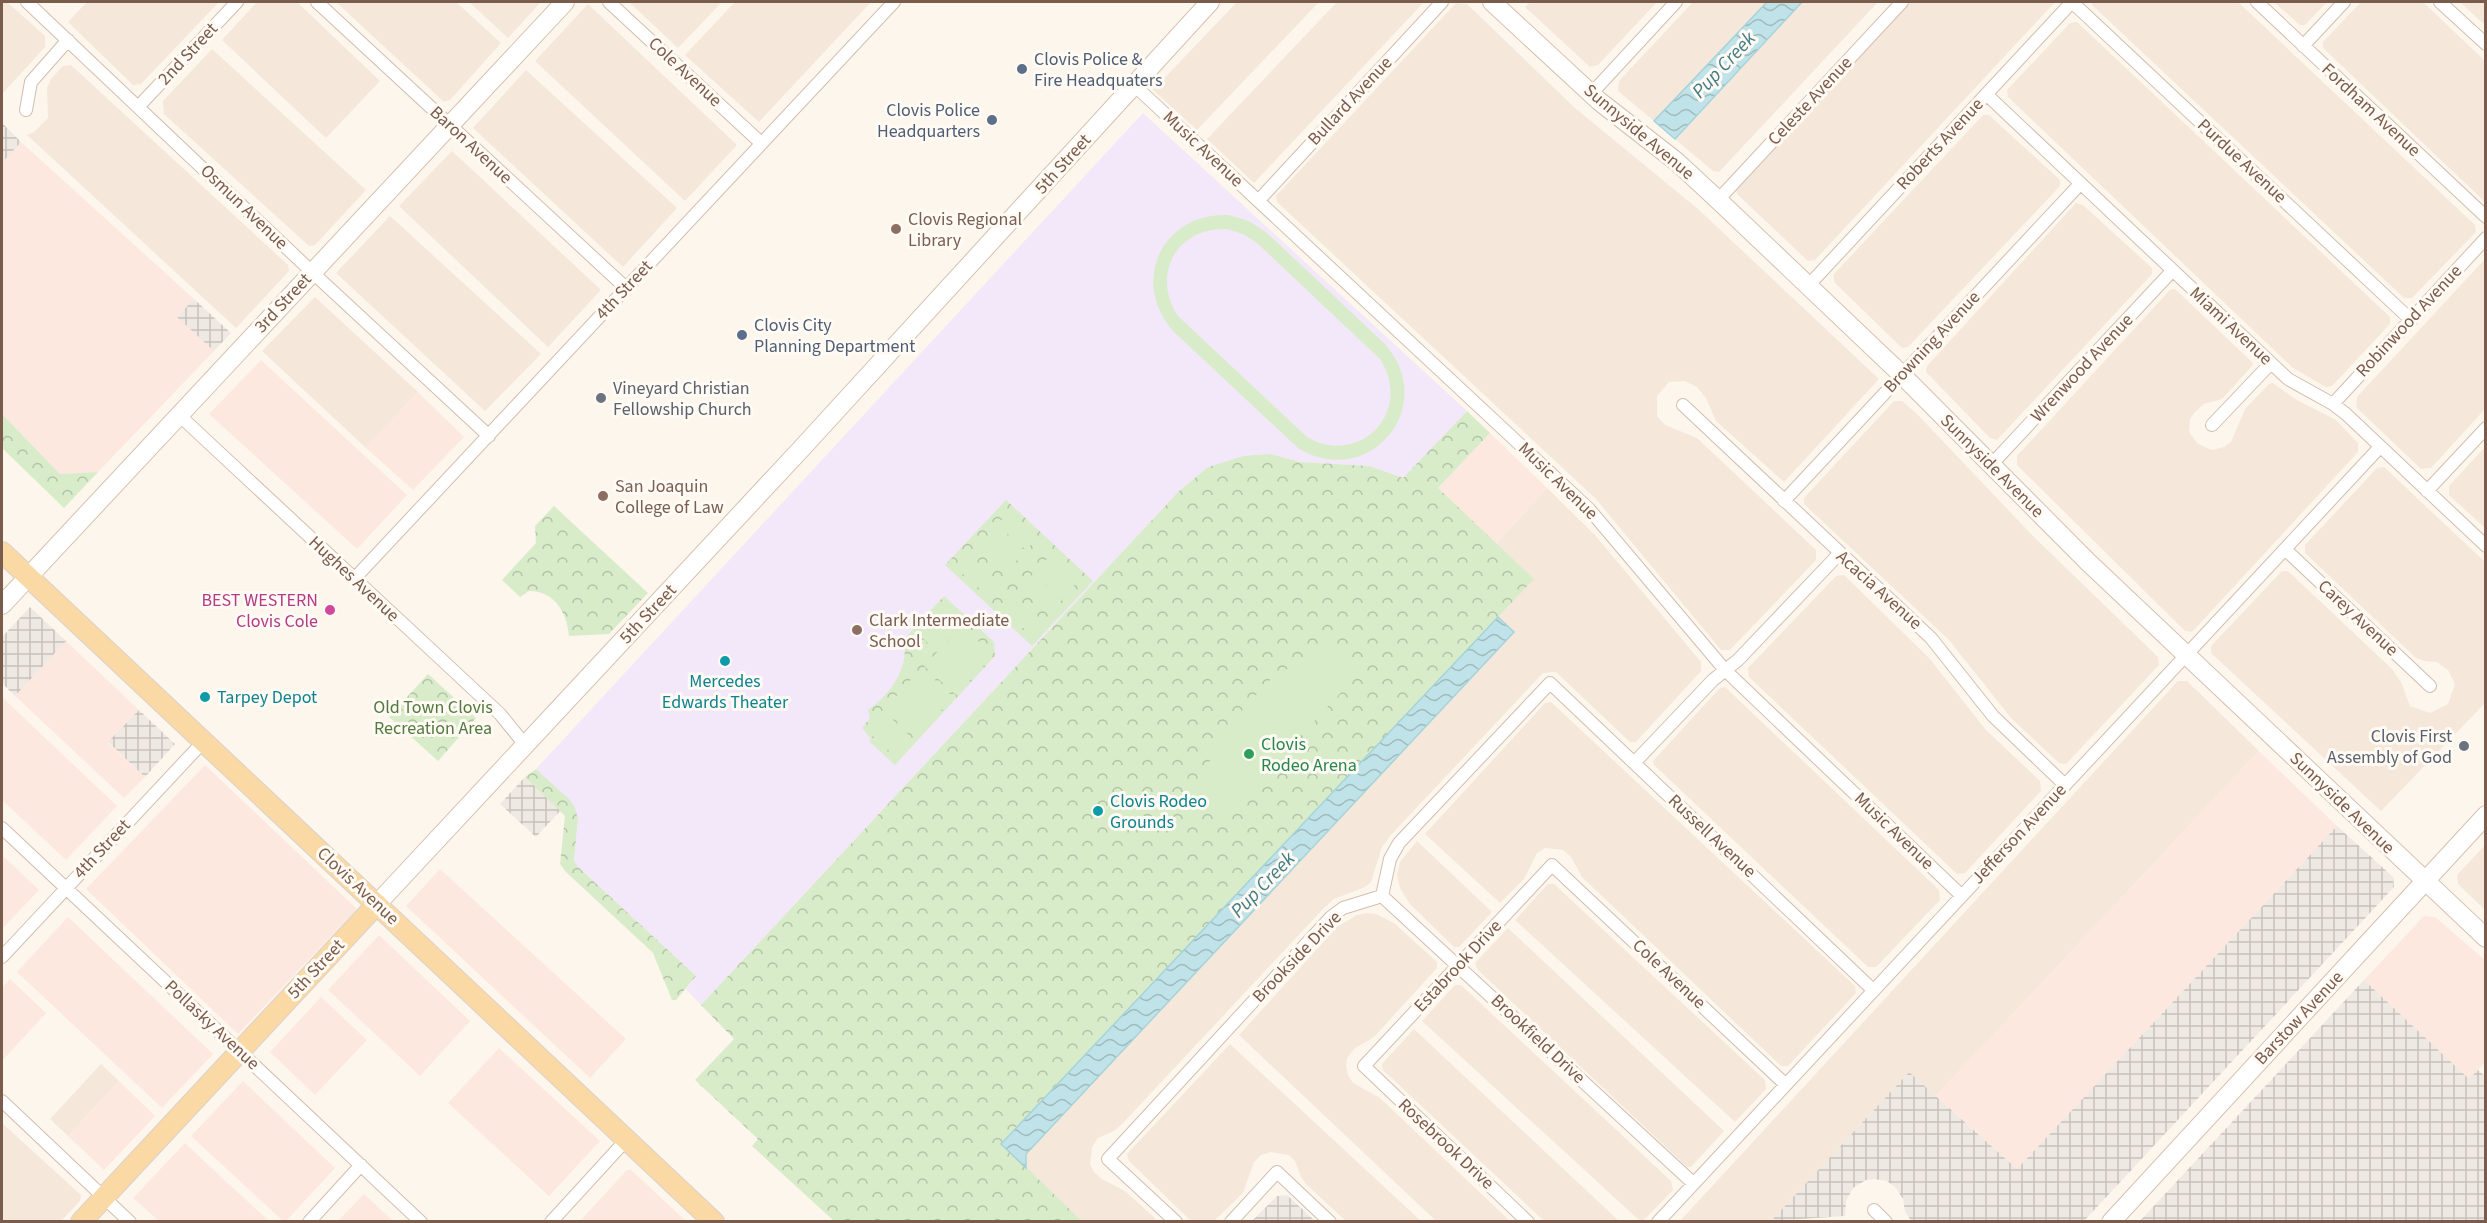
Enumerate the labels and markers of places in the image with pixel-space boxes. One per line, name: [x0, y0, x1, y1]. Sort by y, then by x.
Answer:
place label: Clovis Police & Fire Headquaters: [1034, 47, 1163, 93]
marker: Clovis Police & Fire Headquaters: [1015, 62, 1029, 76]
place label: Clovis Police Headquarters: [877, 98, 980, 144]
marker: Clovis Police Headquarters: [985, 113, 999, 127]
place label: Clovis Regional Library: [908, 207, 1022, 253]
marker: Clovis Regional Library: [889, 222, 903, 236]
place label: Clovis City Planning Department: [754, 313, 915, 359]
marker: Clovis City Planning Department: [735, 328, 749, 342]
place label: Vineyard Christian Fellowship Church: [613, 376, 752, 422]
marker: Vineyard Christian Fellowship Church: [594, 391, 608, 405]
place label: San Joaquin College of Law: [615, 474, 724, 520]
marker: San Joaquin College of Law: [596, 489, 610, 503]
place label: BEST WESTERN Clovis Cole: [202, 588, 318, 634]
marker: BEST WESTERN Clovis Cole: [323, 603, 337, 617]
place label: Clark Intermediate School: [869, 608, 1009, 654]
marker: Clark Intermediate School: [850, 623, 864, 637]
marker: Mercedes Edwards Theater: [718, 654, 732, 668]
place label: Mercedes Edwards Theater: [662, 669, 789, 715]
place label: Tarpey Depot: [217, 685, 317, 710]
marker: Tarpey Depot: [198, 690, 212, 704]
place label: Clovis First Assembly of God: [2327, 724, 2452, 770]
place label: Clovis Rodeo Arena: [1261, 732, 1357, 778]
marker: Clovis First Assembly of God: [2457, 739, 2471, 753]
marker: Clovis Rodeo Arena: [1242, 747, 1256, 761]
place label: Clovis Rodeo Grounds: [1110, 789, 1207, 835]
marker: Clovis Rodeo Grounds: [1091, 804, 1105, 818]

